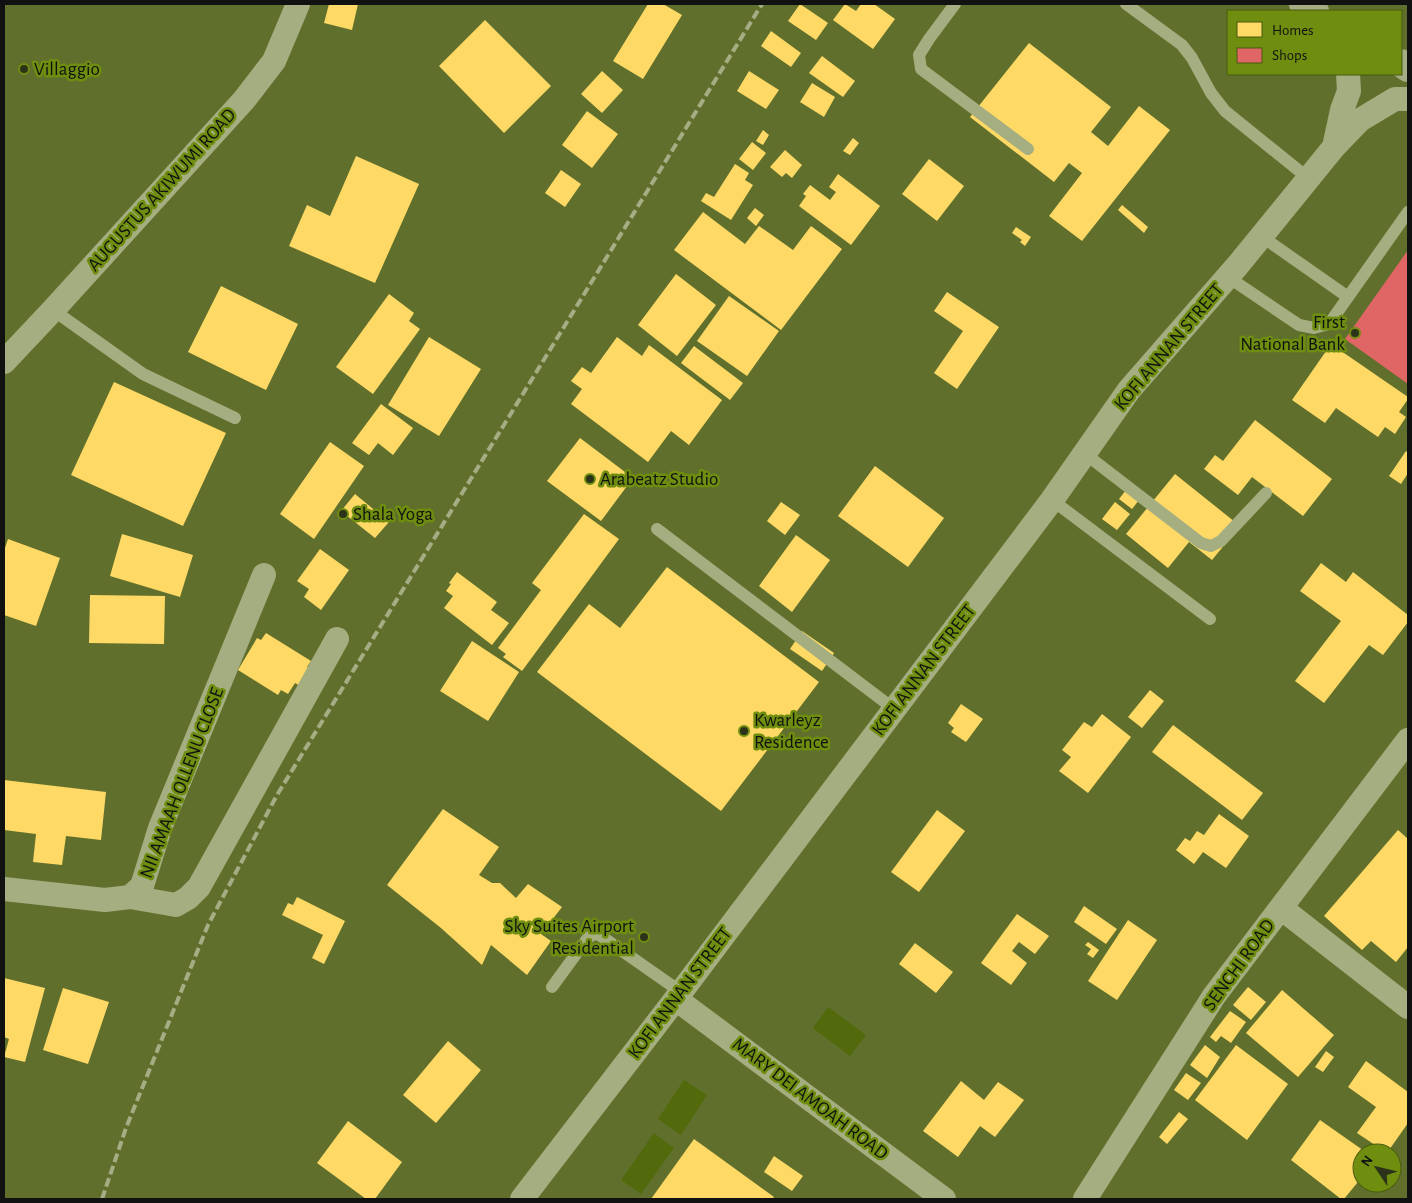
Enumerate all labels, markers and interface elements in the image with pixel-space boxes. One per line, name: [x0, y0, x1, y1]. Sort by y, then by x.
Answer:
legend: [1227, 10, 1402, 75]
text: Homes: [1272, 23, 1314, 38]
text: Shops: [1272, 48, 1307, 63]
place label: Villaggio: [34, 60, 100, 79]
marker: Villaggio: [18, 63, 30, 75]
street label: AUGUSTUS AKIWUMI ROAD: [84, 105, 240, 275]
street label: KOFI ANNAN STREET: [1111, 280, 1227, 414]
place label: First National Bank: [1240, 313, 1345, 354]
marker: First National Bank: [1349, 327, 1361, 339]
place label: Arabeatz Studio: [600, 470, 718, 489]
marker: Arabeatz Studio: [584, 473, 596, 485]
place label: Shala Yoga: [353, 505, 433, 524]
marker: Shala Yoga: [337, 508, 349, 520]
street label: KOFI ANNAN STREET: [869, 601, 979, 739]
street label: NII AMAAH OLLENU CLOSE: [137, 685, 227, 881]
place label: Kwarleyz Residence: [754, 711, 829, 752]
marker: Kwarleyz Residence: [738, 725, 750, 737]
street label: SENCHI ROAD: [1200, 916, 1278, 1014]
place label: Sky Suites Airport Residential: [505, 917, 634, 958]
street label: KOFI ANNAN STREET: [625, 924, 735, 1062]
marker: Sky Suites Airport Residential: [638, 931, 650, 943]
street label: MARY DEI AMOAH ROAD: [729, 1035, 891, 1163]
north arrow: [1352, 1143, 1402, 1193]
text: N: [1359, 1153, 1376, 1169]

